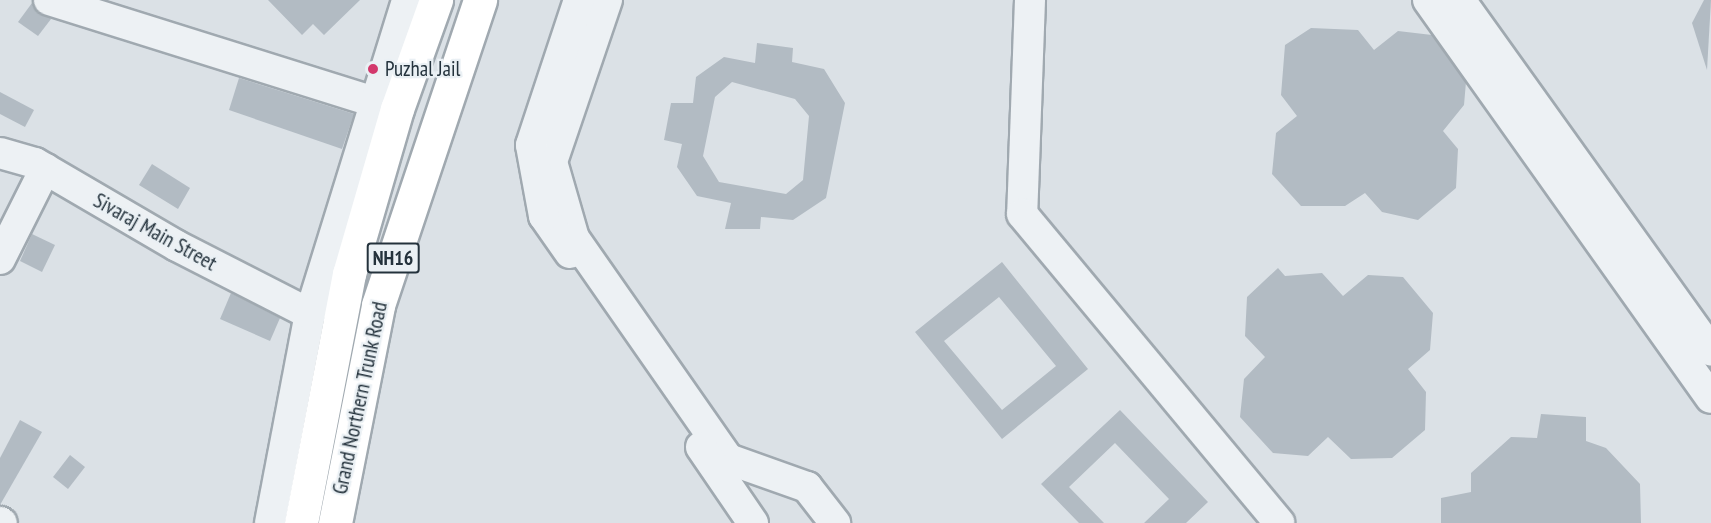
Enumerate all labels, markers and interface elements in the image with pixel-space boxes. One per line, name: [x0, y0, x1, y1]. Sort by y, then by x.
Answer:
place label: Puzhal Jail: [385, 56, 460, 82]
marker: Puzhal Jail: [366, 62, 380, 76]
street label: Sivaraj Main Street: [89, 188, 221, 276]
road number: NH16: [366, 241, 420, 275]
street label: Grand Northern Trunk Road: [327, 299, 393, 497]

